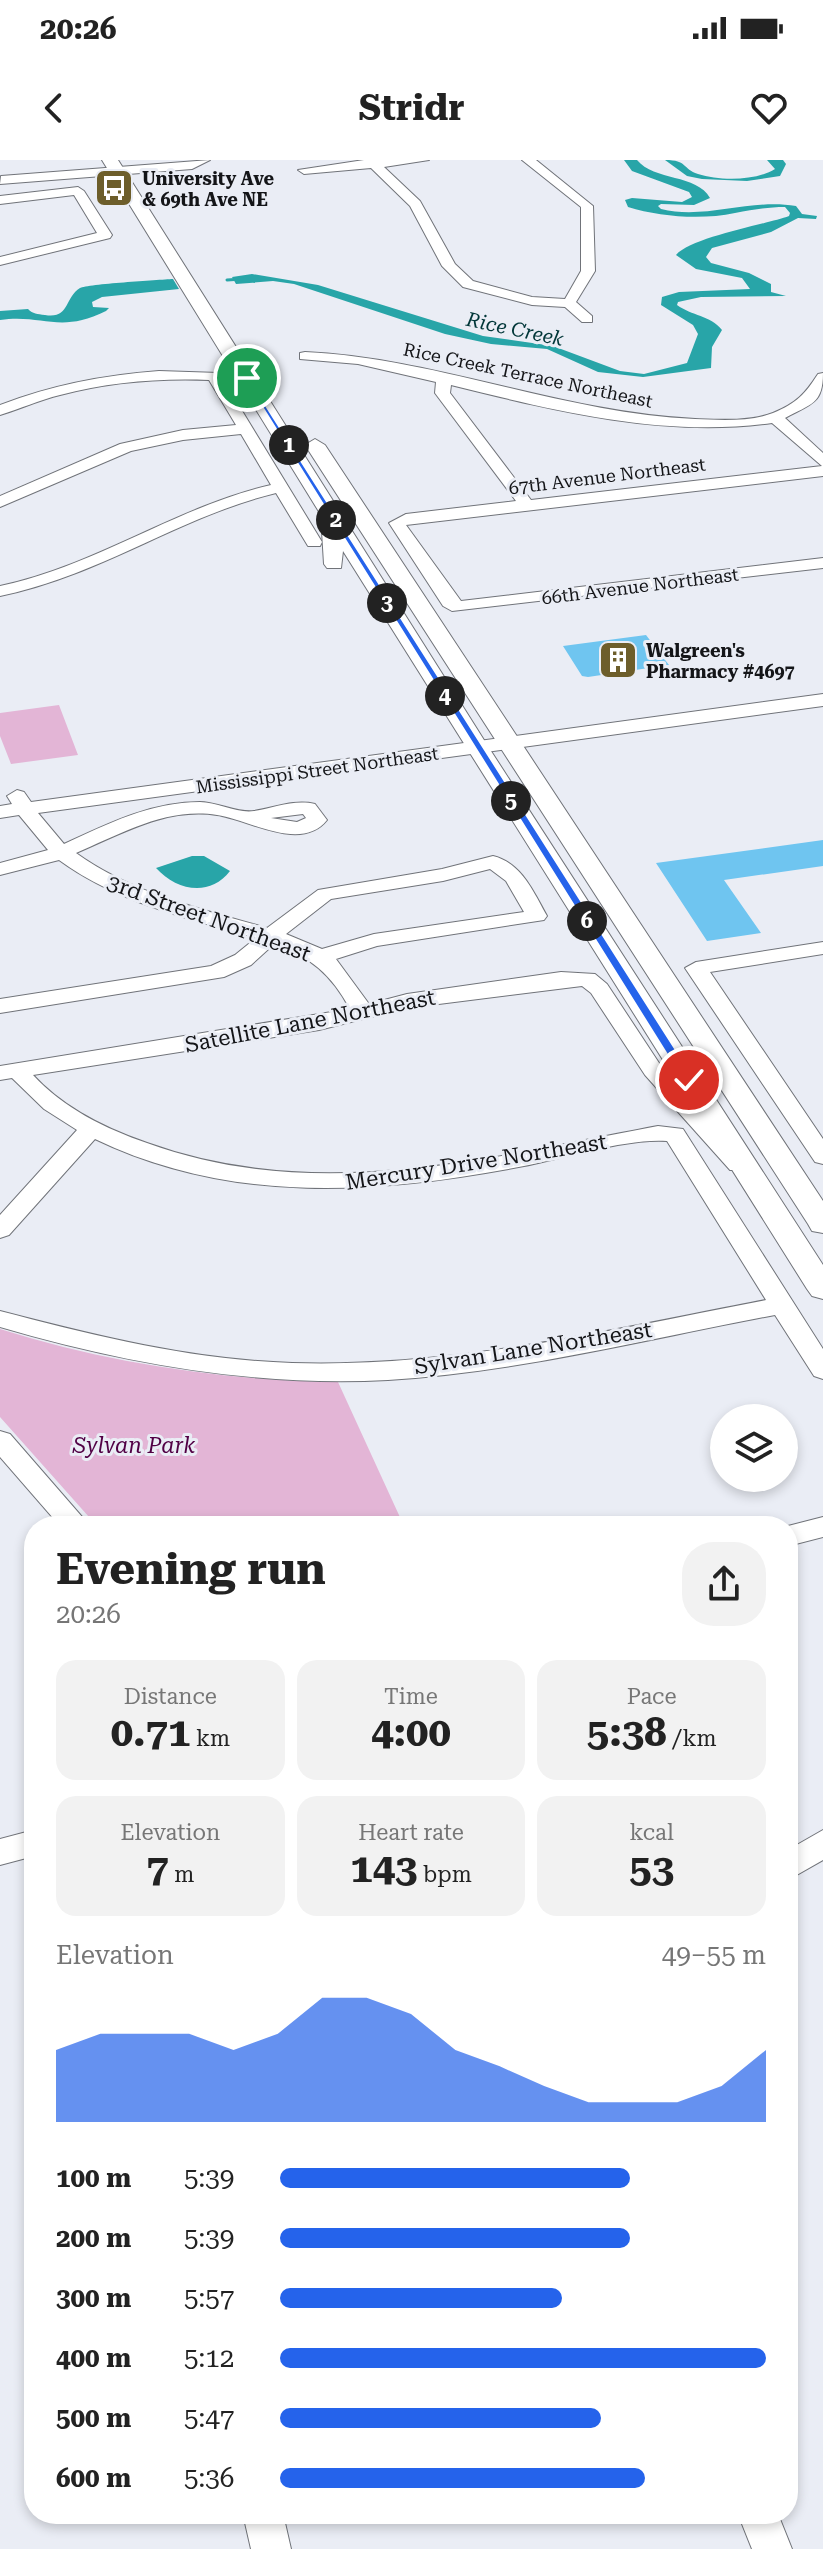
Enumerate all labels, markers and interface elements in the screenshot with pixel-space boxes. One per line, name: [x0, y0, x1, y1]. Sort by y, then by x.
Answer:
text: 20:26: [40, 11, 117, 46]
icon: back: [32, 86, 76, 130]
icon: heart: [747, 86, 791, 130]
text: Stridr: [358, 87, 465, 129]
bus stop icon: University Ave & 69th Ave NE: [93, 167, 135, 209]
place label: University Ave & 69th Ave NE: [142, 168, 275, 210]
water label: Rice Creek: [463, 307, 566, 351]
street label: Rice Creek Terrace Northeast: [402, 338, 655, 412]
pin: [213, 344, 281, 412]
icon: arrive: [225, 356, 269, 400]
pin: 1: [269, 425, 309, 465]
text: 1: [283, 432, 295, 457]
street label: 67th Avenue Northeast: [507, 453, 707, 499]
pin: 2: [316, 500, 356, 540]
text: 2: [330, 507, 342, 532]
street label: 66th Avenue Northeast: [540, 563, 740, 609]
pin: 3: [367, 583, 407, 623]
text: 3: [381, 590, 393, 615]
building icon: Walgreen's Pharmacy #4697: [597, 639, 639, 681]
place label: Walgreen's Pharmacy #4697: [646, 640, 795, 682]
pin: 4: [425, 676, 465, 716]
text: 4: [439, 683, 451, 708]
street label: Mississippi Street Northeast: [194, 743, 440, 797]
pin: 5: [491, 781, 531, 821]
text: 5: [505, 788, 517, 813]
street label: 3rd Street Northeast: [104, 870, 314, 966]
pin: 6: [567, 901, 607, 941]
text: 6: [581, 908, 593, 933]
street label: Satellite Lane Northeast: [183, 984, 437, 1058]
pin: [655, 1046, 723, 1114]
icon: check: [667, 1058, 711, 1102]
street label: Mercury Drive Northeast: [344, 1129, 608, 1195]
street label: Sylvan Lane Northeast: [412, 1317, 654, 1379]
map controls: [710, 1404, 798, 1492]
button: layers: [710, 1404, 798, 1492]
park label: Sylvan Park: [72, 1433, 195, 1458]
button: share: [682, 1542, 766, 1626]
text: Evening run: [56, 1543, 326, 1595]
text: 20:26: [56, 1599, 121, 1629]
text: Distance: [124, 1684, 217, 1709]
text: Time: [384, 1684, 438, 1709]
text: Pace: [627, 1684, 676, 1709]
text: 0.71: [111, 1709, 190, 1756]
text: 4:00: [371, 1709, 451, 1756]
text: 5:38: [587, 1709, 667, 1756]
text: km: [190, 1726, 230, 1751]
text: /km: [667, 1726, 716, 1751]
text: Elevation: [120, 1820, 220, 1845]
text: Heart rate: [358, 1820, 464, 1845]
text: kcal: [630, 1820, 674, 1845]
text: 7: [146, 1845, 169, 1892]
text: 143: [350, 1845, 417, 1892]
text: 53: [629, 1845, 674, 1892]
text: m: [169, 1862, 194, 1887]
text: bpm: [417, 1862, 472, 1887]
text: Elevation: [56, 1940, 174, 1970]
text: 49–55 m: [662, 1940, 766, 1970]
text: 100 m: [56, 2163, 131, 2193]
text: 5:39: [184, 2163, 234, 2193]
text: 200 m: [56, 2223, 131, 2253]
text: 5:39: [184, 2223, 234, 2253]
text: 300 m: [56, 2283, 131, 2313]
text: 5:57: [184, 2283, 234, 2313]
text: 400 m: [56, 2343, 131, 2373]
text: 5:12: [184, 2343, 234, 2373]
text: 500 m: [56, 2403, 131, 2433]
text: 5:47: [184, 2403, 234, 2433]
text: 600 m: [56, 2463, 131, 2493]
text: 5:36: [184, 2463, 234, 2493]

